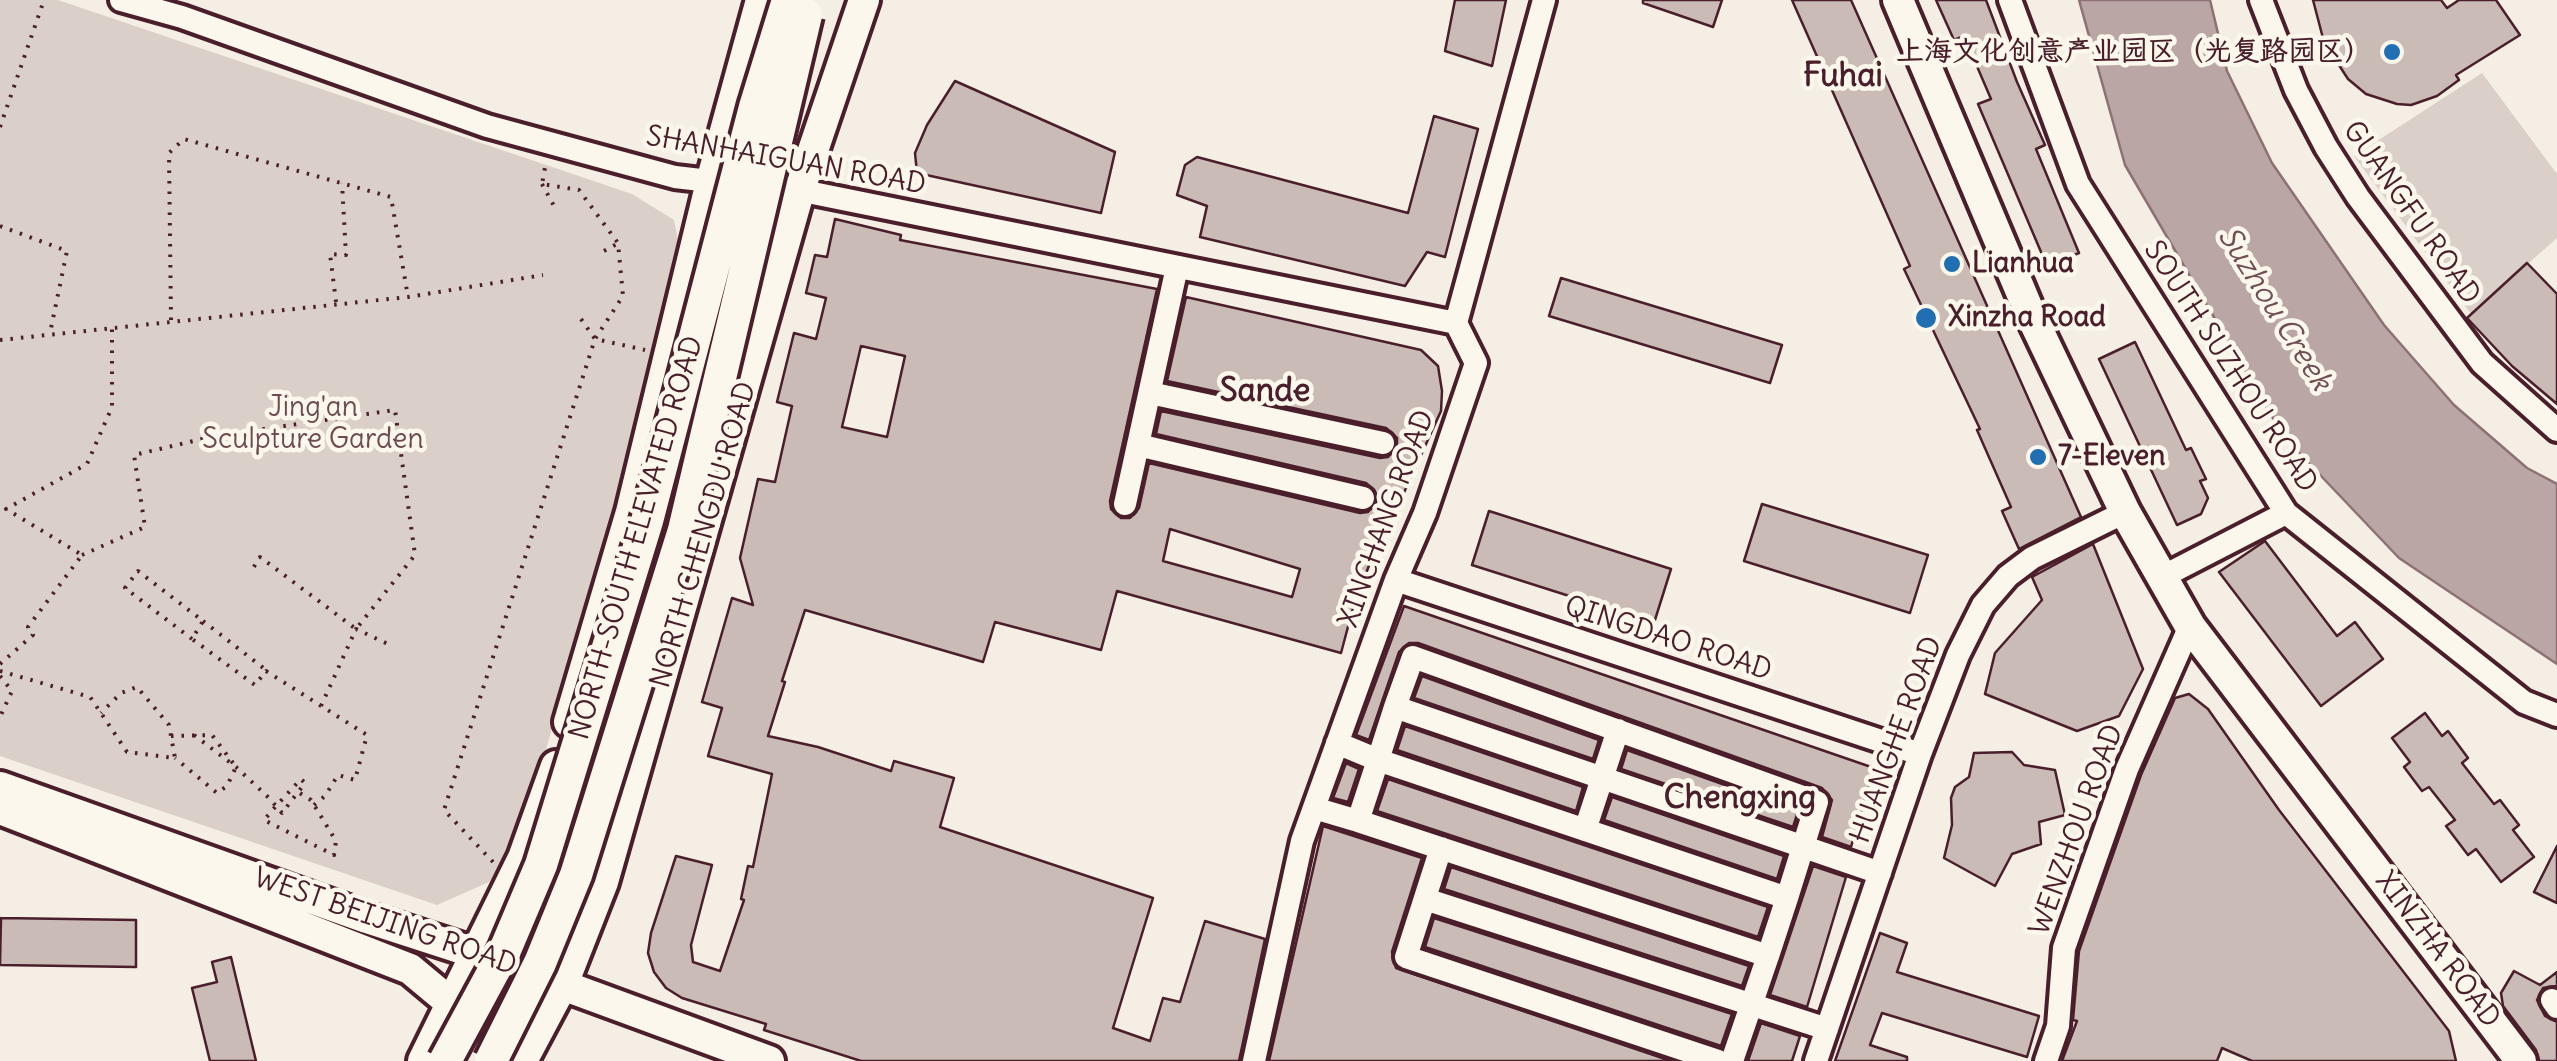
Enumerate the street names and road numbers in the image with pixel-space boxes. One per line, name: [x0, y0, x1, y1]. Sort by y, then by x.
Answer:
street label: GUANGFU ROAD: [2335, 115, 2487, 311]
street label: SHANHAIGUAN ROAD: [644, 120, 928, 202]
street label: SOUTH SUZHOU ROAD: [2136, 235, 2324, 499]
street label: NORTH-SOUTH ELEVATED ROAD: [563, 332, 711, 744]
street label: NORTH CHENGDU ROAD: [644, 378, 764, 692]
street label: XINCHANG ROAD: [1332, 406, 1442, 632]
street label: QINGDAO ROAD: [1560, 590, 1776, 688]
street label: HUANGHE ROAD: [1844, 632, 1950, 848]
street label: WENZHOU ROAD: [2023, 720, 2131, 940]
street label: WEST BEIJING ROAD: [249, 861, 521, 983]
street label: XINZHA ROAD: [2367, 865, 2507, 1035]

